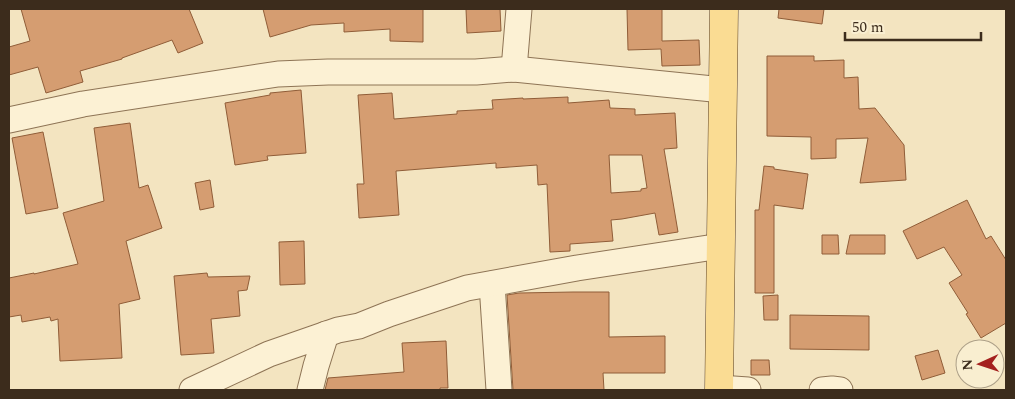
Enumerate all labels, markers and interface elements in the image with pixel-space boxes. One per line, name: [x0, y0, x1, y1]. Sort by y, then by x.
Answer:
scale bar: [845, 10, 981, 42]
text: 50 m: [852, 16, 884, 39]
north arrow: [955, 339, 1005, 389]
text: N: [957, 358, 978, 371]

